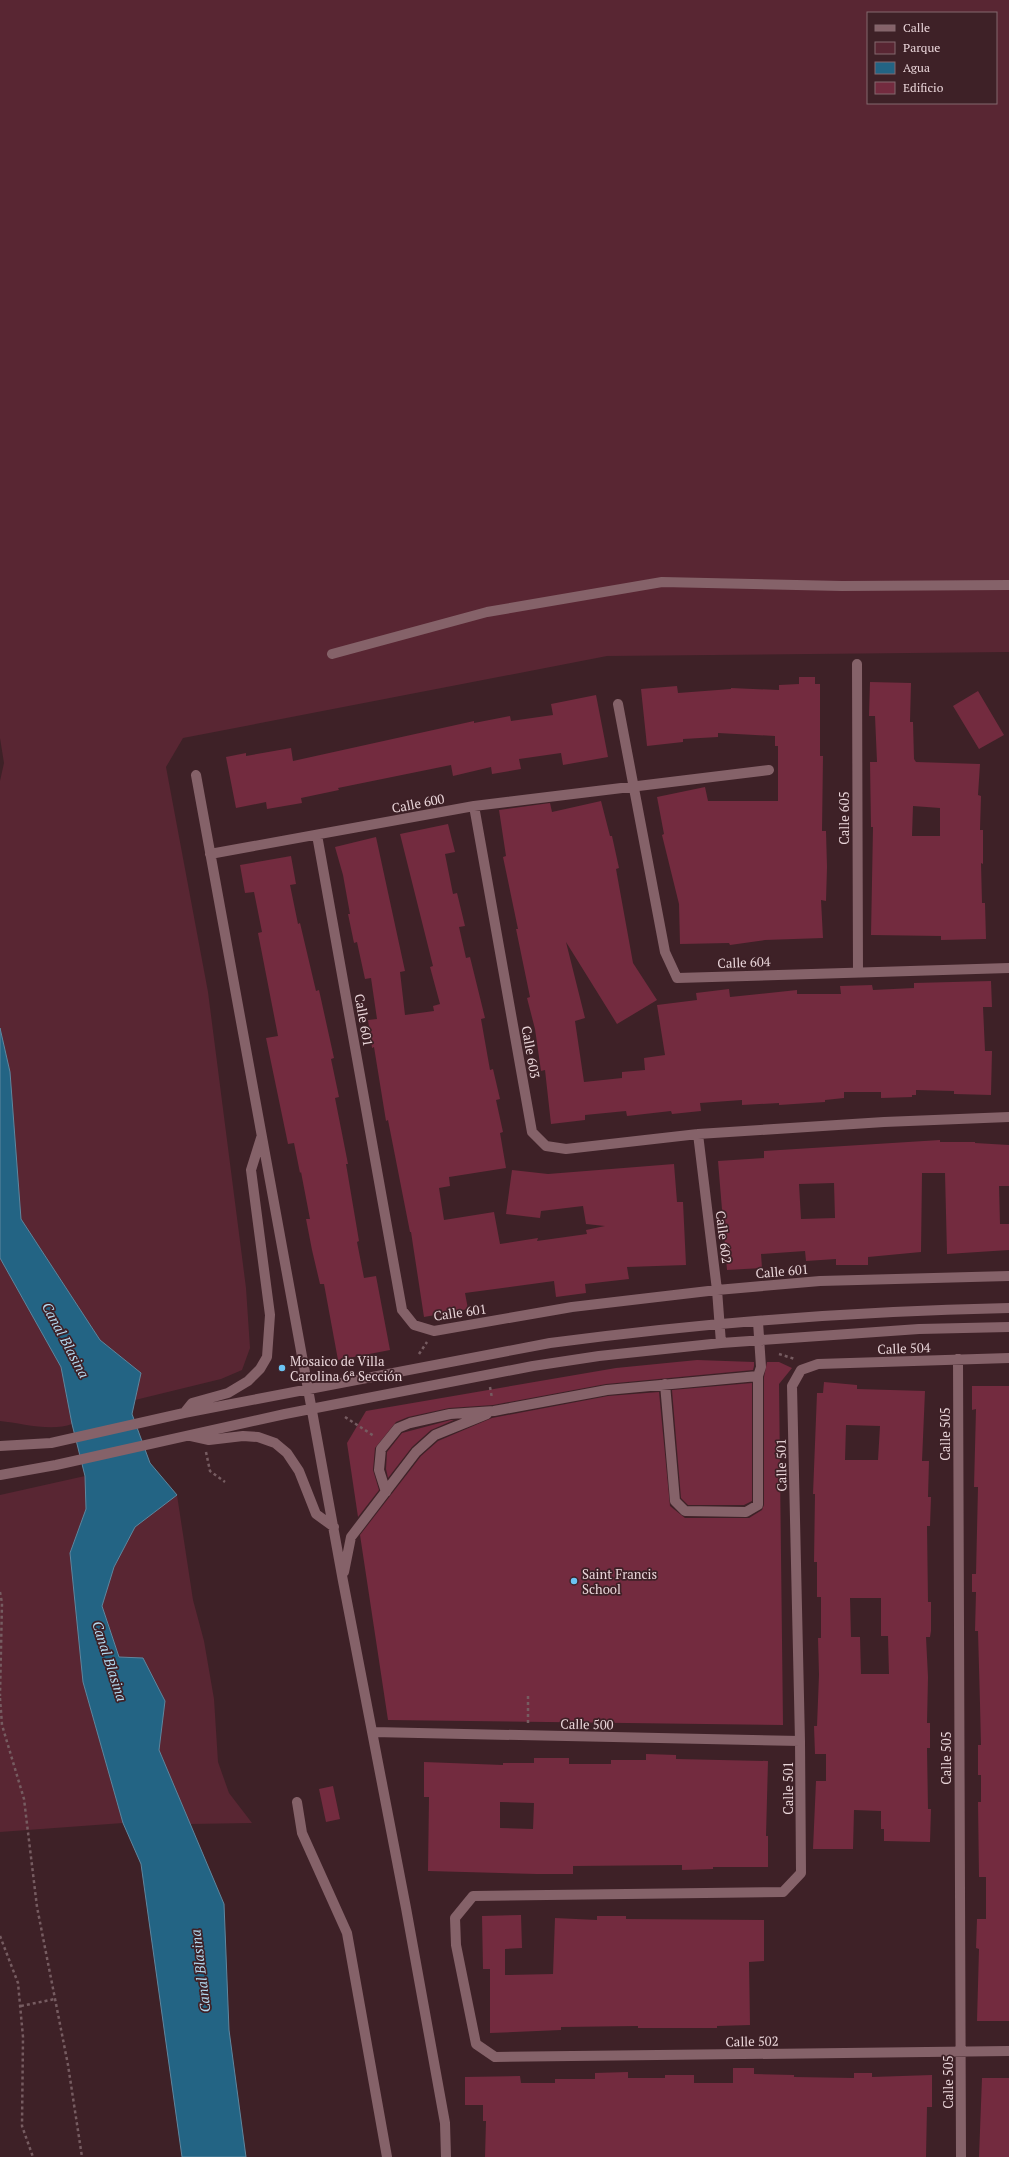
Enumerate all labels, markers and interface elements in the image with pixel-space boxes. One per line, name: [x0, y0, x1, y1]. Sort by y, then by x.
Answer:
legend: [867, 12, 997, 104]
text: Calle: [903, 20, 930, 35]
text: Parque: [903, 40, 940, 55]
text: Agua: [903, 60, 930, 75]
text: Edificio: [903, 80, 944, 95]
street label: Calle 600: [390, 789, 446, 817]
street label: Calle 605: [835, 791, 853, 845]
street label: Calle 604: [717, 952, 771, 972]
street label: Calle 601: [351, 992, 377, 1048]
street label: Calle 603: [518, 1024, 544, 1080]
street label: Calle 602: [712, 1209, 736, 1265]
street label: Calle 601: [755, 1260, 809, 1282]
water label: Canal Blasina: [38, 1299, 94, 1381]
street label: Calle 601: [432, 1299, 488, 1325]
street label: Calle 504: [877, 1338, 931, 1358]
place label: Mosaico de Villa Carolina 6ª Sección: [290, 1352, 403, 1385]
marker: Mosaico de Villa Carolina 6ª Sección: [277, 1363, 287, 1373]
street label: Calle 505: [936, 1407, 954, 1461]
street label: Calle 501: [772, 1438, 790, 1492]
place label: Saint Francis School: [582, 1565, 657, 1598]
marker: Saint Francis School: [569, 1576, 579, 1586]
water label: Canal Blasina: [88, 1618, 132, 1704]
street label: Calle 500: [560, 1715, 614, 1733]
street label: Calle 505: [937, 1731, 955, 1785]
street label: Calle 501: [779, 1761, 797, 1815]
water label: Canal Blasina: [185, 1928, 215, 2014]
street label: Calle 502: [725, 2032, 779, 2050]
street label: Calle 505: [939, 2055, 957, 2109]

